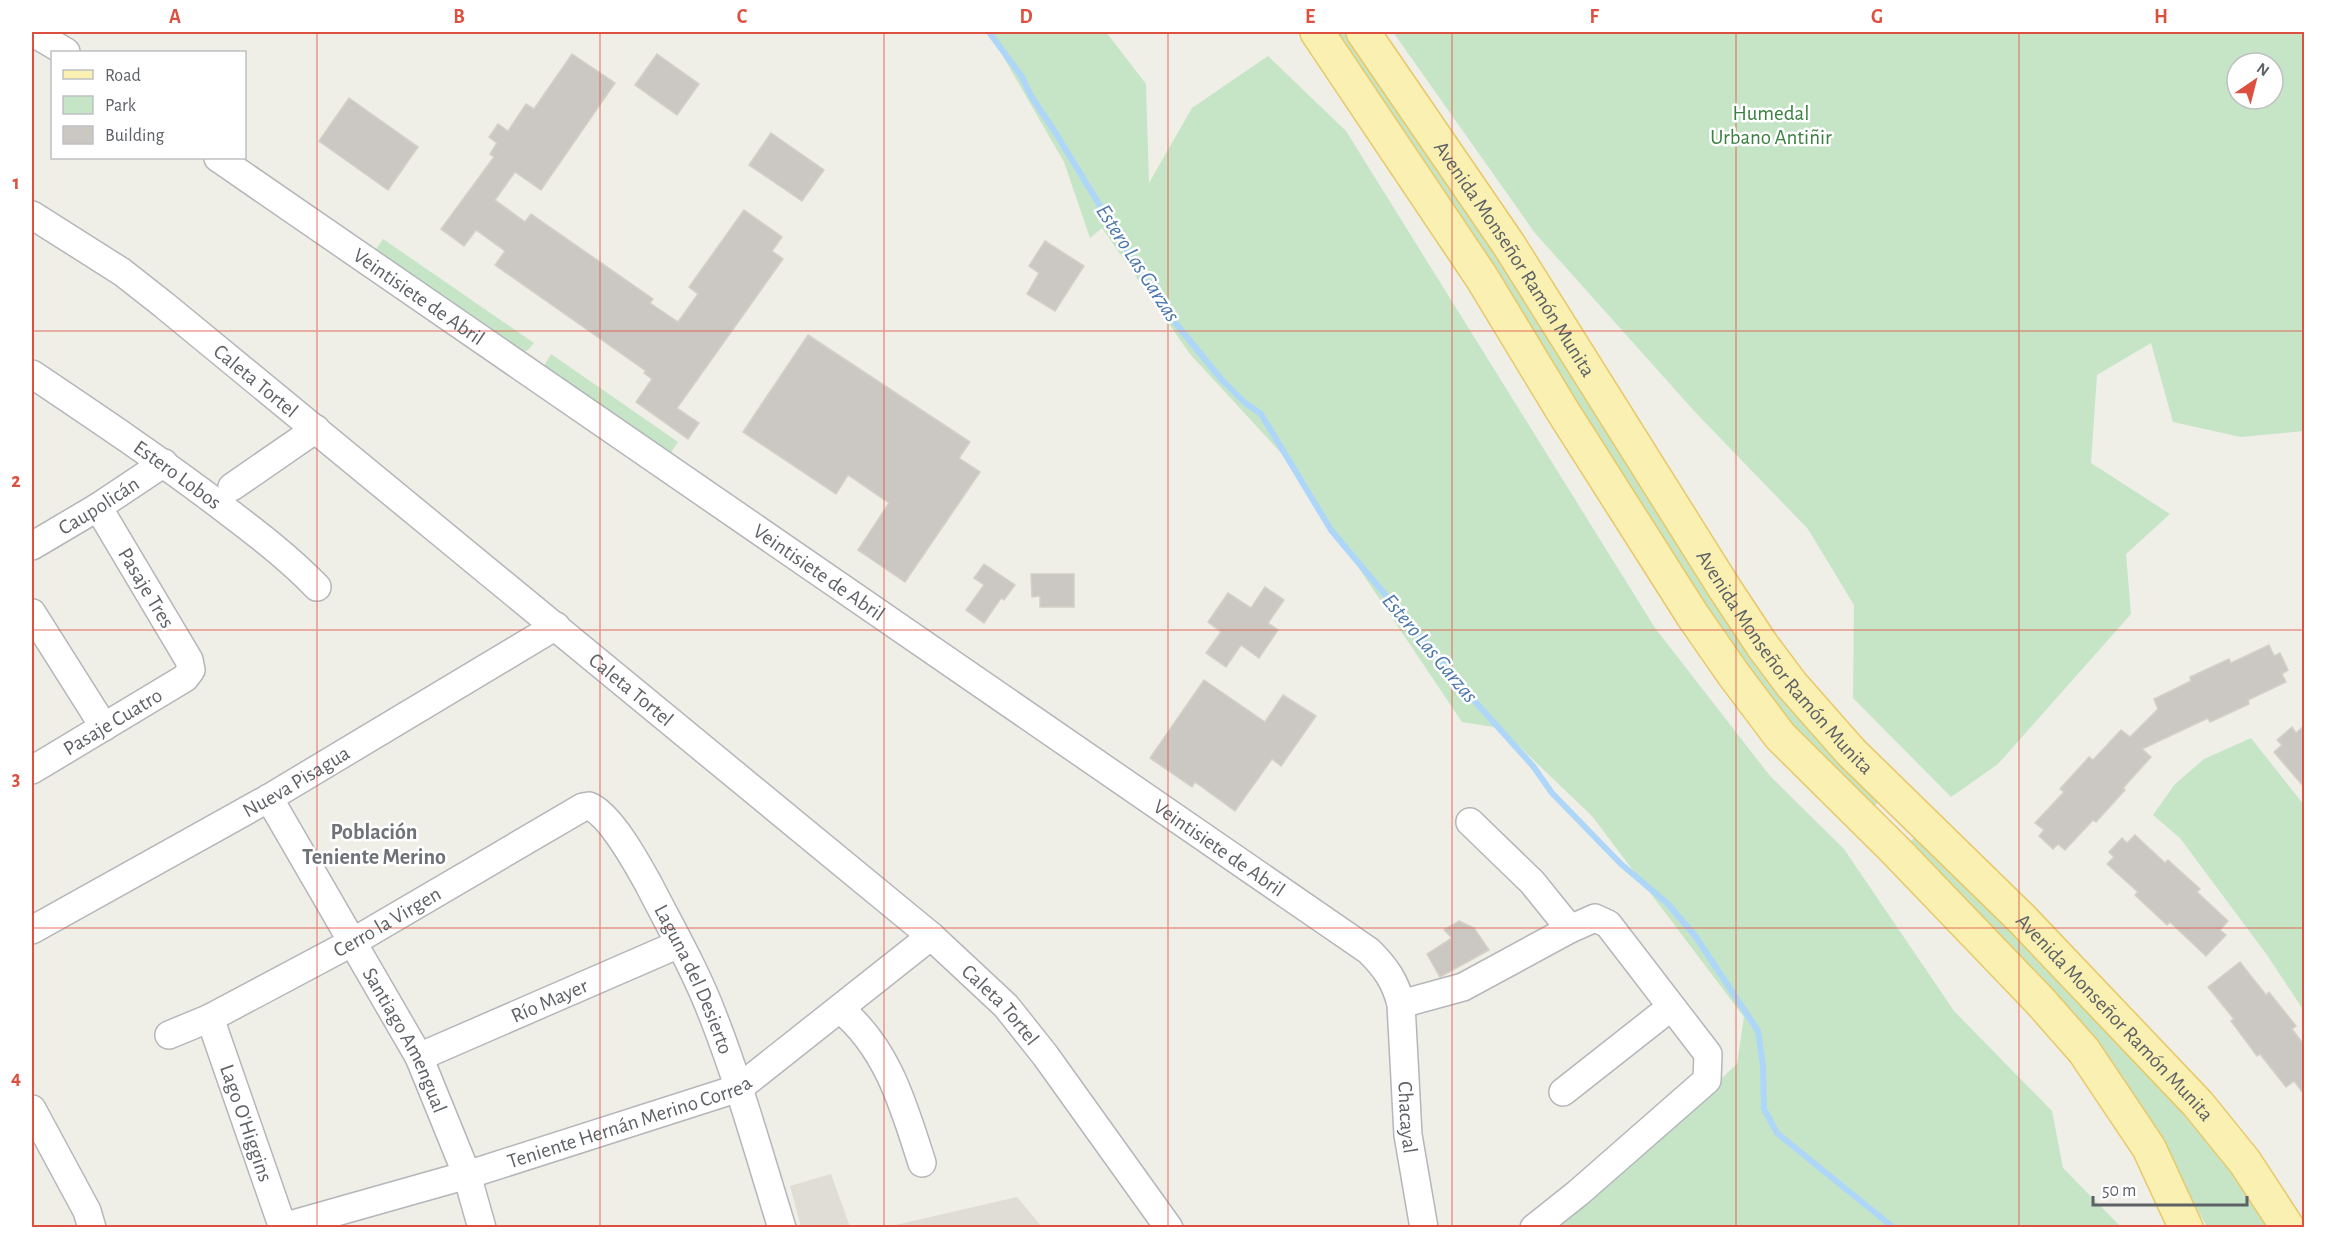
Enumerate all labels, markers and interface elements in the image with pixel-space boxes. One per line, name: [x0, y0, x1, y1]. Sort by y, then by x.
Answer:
text: A: [169, 7, 181, 27]
text: B: [453, 7, 465, 27]
text: C: [737, 7, 748, 27]
text: D: [1019, 7, 1033, 27]
text: E: [1305, 7, 1315, 27]
text: F: [1589, 7, 1599, 27]
text: G: [1871, 7, 1883, 27]
text: H: [2154, 7, 2168, 27]
legend: [51, 51, 246, 159]
north arrow: [2225, 51, 2285, 111]
text: N: [2254, 60, 2272, 79]
text: Road: [105, 67, 141, 85]
text: Park: [105, 97, 137, 115]
park label: Humedal Urbano Antiñir: [1710, 103, 1832, 148]
text: Building: [105, 127, 165, 145]
street label: Avenida Monseñor Ramón Munita: [1430, 137, 1600, 381]
text: 1: [12, 173, 20, 193]
water label: Estero Las Garzas: [1092, 200, 1184, 326]
street label: Veintisiete de Abril: [349, 244, 488, 349]
street label: Caleta Tortel: [210, 340, 302, 421]
street label: Estero Lobos: [130, 436, 225, 513]
text: 2: [11, 471, 21, 491]
street label: Caupolicán: [55, 472, 143, 538]
street label: Veintisiete de Abril: [750, 520, 889, 625]
street label: Pasaje Tres: [114, 544, 178, 632]
street label: Avenida Monseñor Ramón Munita: [1693, 546, 1878, 778]
water label: Estero Las Garzas: [1378, 589, 1482, 707]
street label: Caleta Tortel: [585, 649, 677, 730]
street label: Pasaje Cuatro: [60, 684, 166, 759]
street label: Nueva Pisagua: [239, 742, 354, 821]
text: 3: [12, 769, 20, 789]
street label: Veintisiete de Abril: [1150, 795, 1289, 900]
district label: Población Teniente Merino: [302, 821, 446, 868]
street label: Cerro la Virgen: [330, 882, 444, 961]
street label: Laguna del Desierto: [651, 901, 737, 1057]
street label: Avenida Monseñor Ramón Munita: [2012, 909, 2218, 1125]
street label: Caleta Tortel: [958, 960, 1043, 1049]
street label: Santiago Amengual: [359, 964, 451, 1116]
street label: Río Mayer: [508, 974, 591, 1026]
street label: Lago O'Higgins: [216, 1061, 277, 1184]
text: 4: [11, 1068, 21, 1088]
street label: Teniente Hernán Merino Correa: [505, 1071, 756, 1172]
street label: Chacayal: [1395, 1081, 1421, 1155]
scale bar: [2093, 1169, 2248, 1207]
text: 50 m: [2102, 1182, 2136, 1200]

